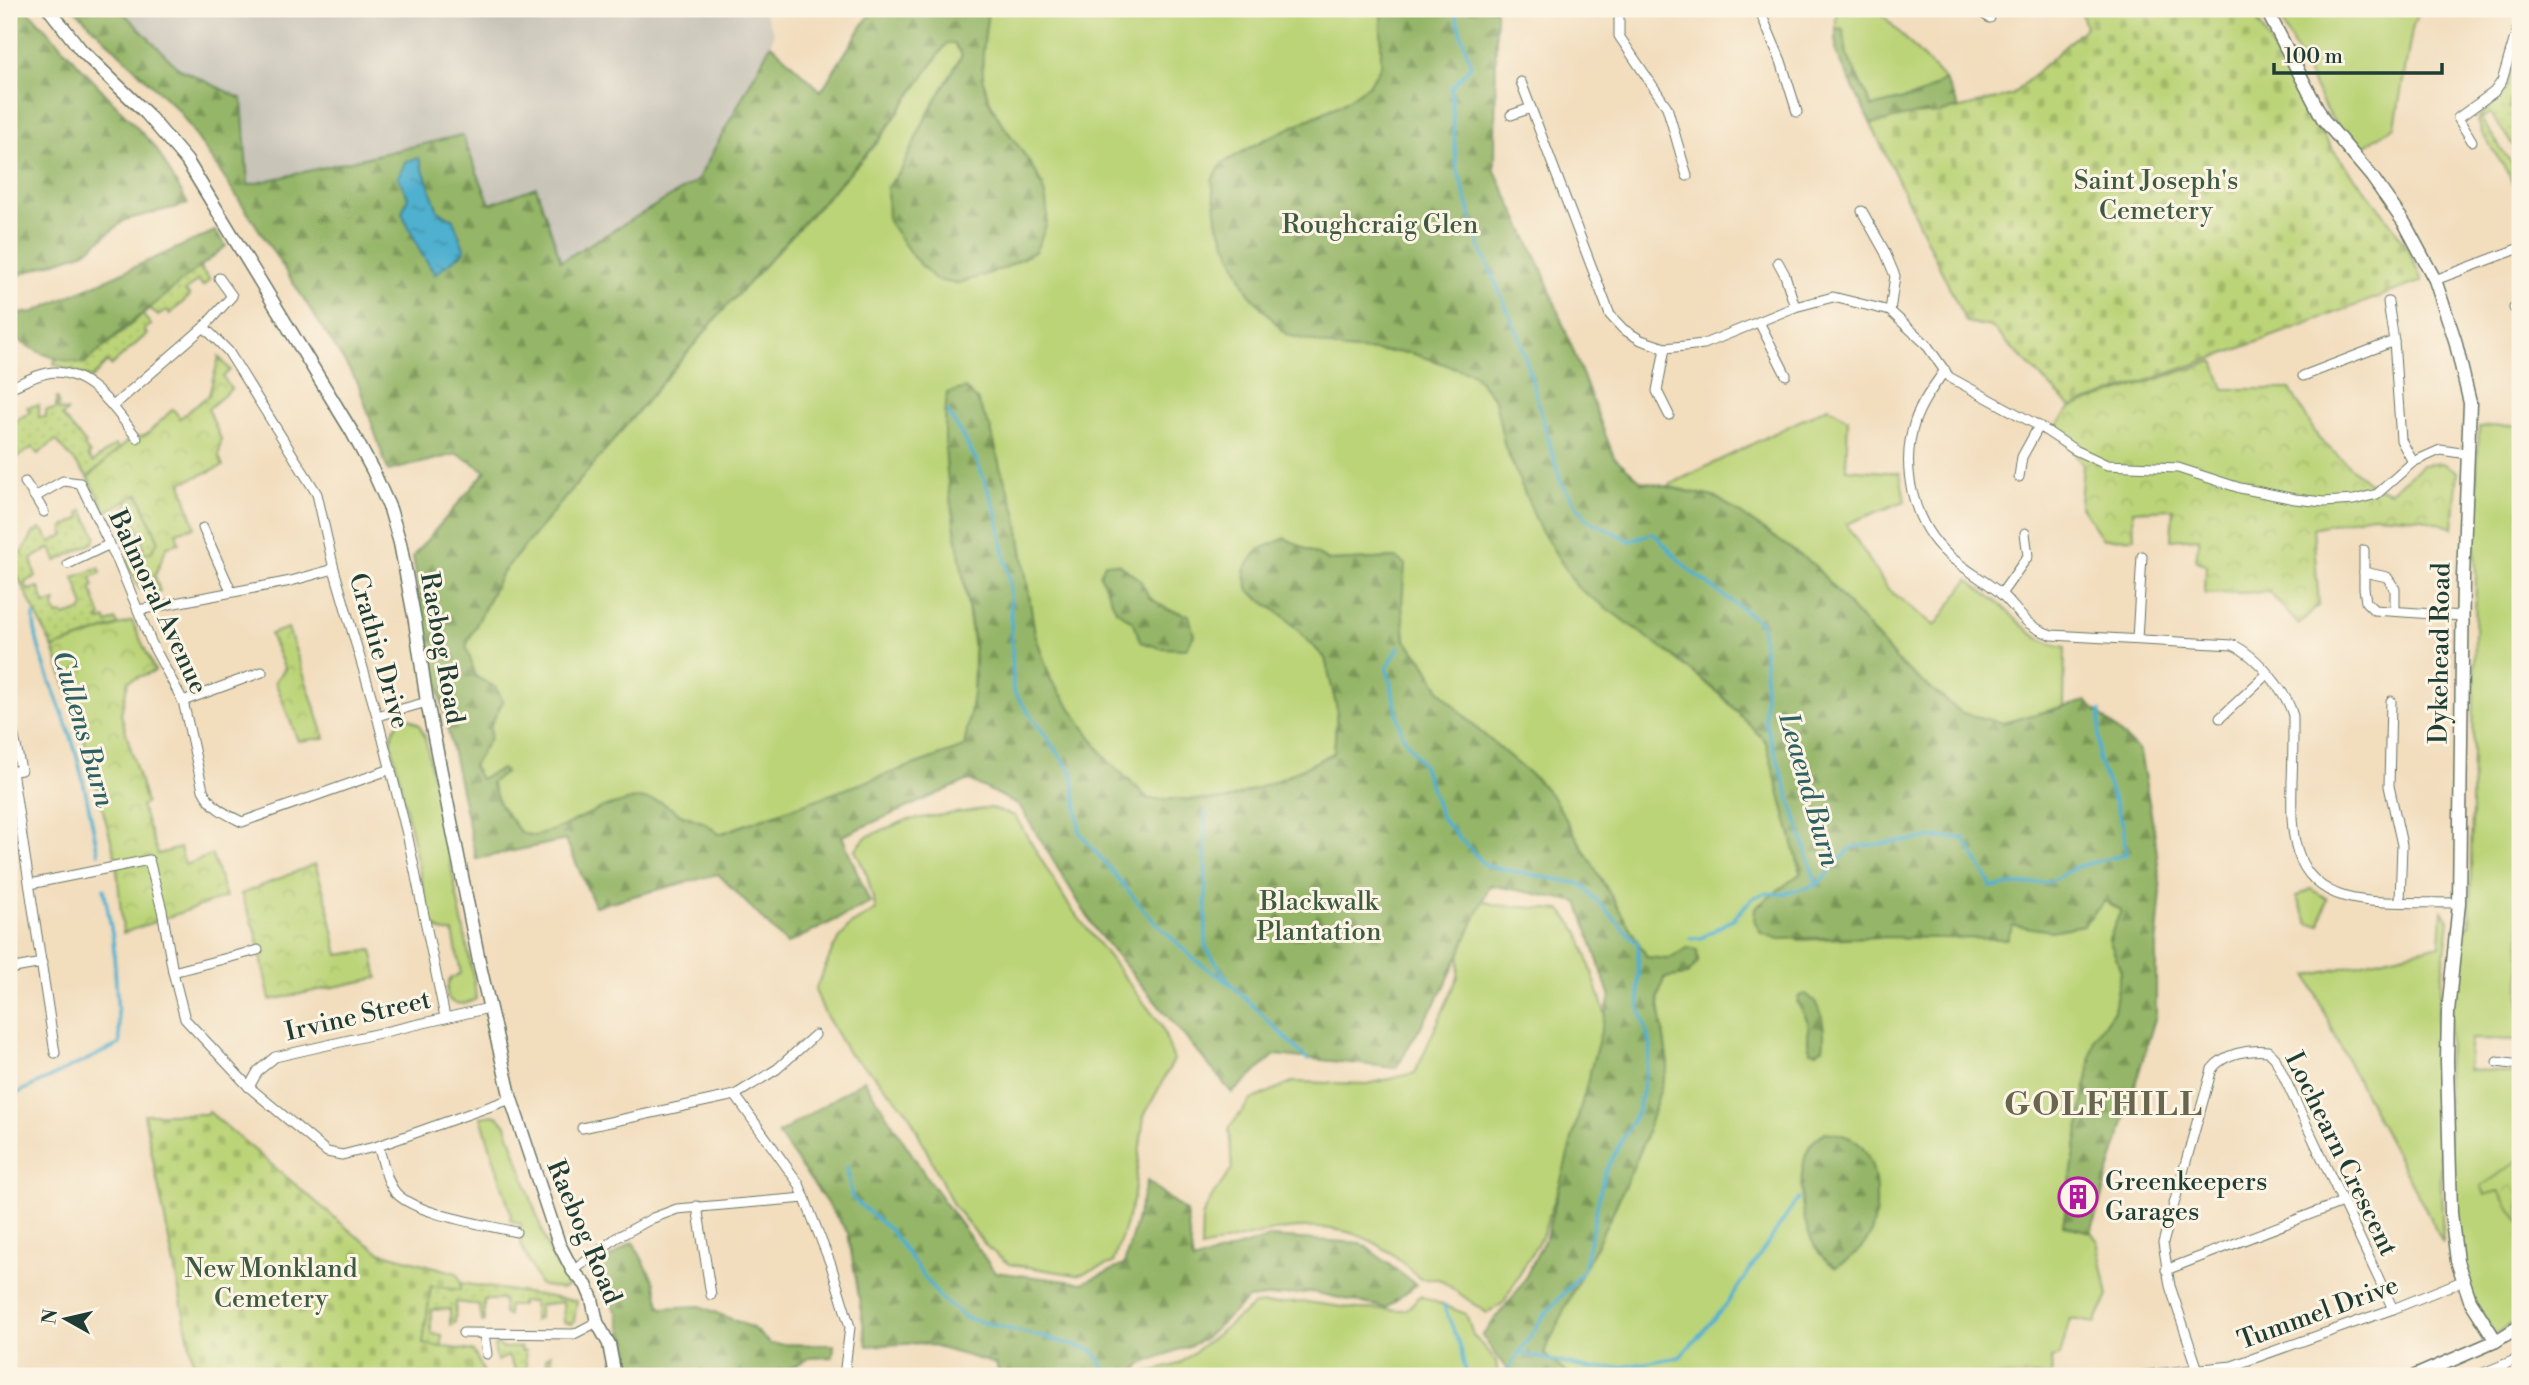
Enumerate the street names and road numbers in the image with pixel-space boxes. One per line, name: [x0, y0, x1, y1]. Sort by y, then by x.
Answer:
street label: Balmoral Avenue: [101, 504, 215, 699]
street label: Dykehead Road: [2422, 562, 2458, 744]
street label: Crathie Drive: [342, 569, 416, 733]
street label: Raebog Road: [413, 570, 471, 727]
street label: Irvine Street: [282, 984, 434, 1048]
street label: Lochearn Crescent: [2278, 1047, 2404, 1261]
street label: Raebog Road: [539, 1155, 629, 1309]
street label: Tummel Drive: [2233, 1269, 2403, 1357]

